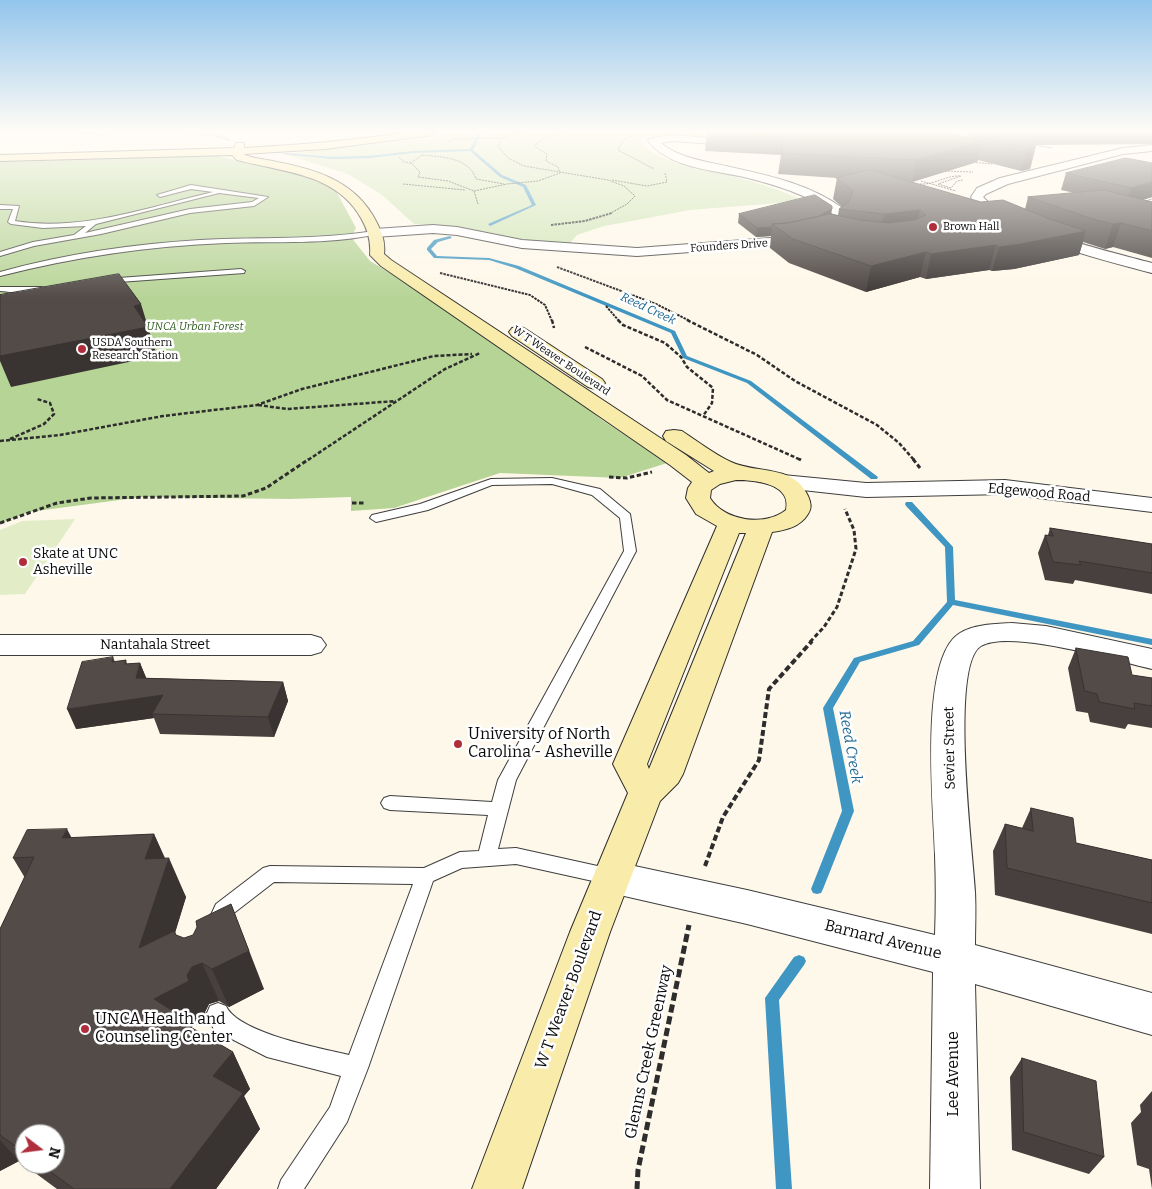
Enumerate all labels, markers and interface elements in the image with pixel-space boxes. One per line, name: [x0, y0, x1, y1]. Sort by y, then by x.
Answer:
place label: Brown Hall: [943, 220, 999, 234]
marker: Brown Hall: [927, 221, 939, 233]
street label: Founders Drive: [690, 237, 768, 255]
water label: Reed Creek: [618, 290, 678, 328]
park label: UNCA Urban Forest: [147, 320, 243, 334]
street label: W T Weaver Boulevard: [510, 323, 612, 399]
place label: USDA Southern Research Station: [92, 336, 178, 362]
marker: USDA Southern Research Station: [76, 343, 88, 355]
street label: Edgewood Road: [987, 480, 1091, 506]
place label: Skate at UNC Asheville: [33, 546, 118, 578]
marker: Skate at UNC Asheville: [17, 556, 29, 568]
street label: Nantahala Street: [100, 637, 210, 653]
street label: Sevier Street: [941, 706, 959, 790]
water label: Reed Creek: [835, 709, 865, 785]
place label: University of North Carolina - Asheville: [468, 725, 613, 763]
marker: University of North Carolina - Asheville: [452, 738, 464, 750]
street label: W T Weaver Boulevard: [531, 908, 607, 1072]
street label: Barnard Avenue: [822, 916, 944, 964]
street label: Glenns Creek Greenway: [621, 963, 677, 1141]
place label: UNCA Health and Counseling Center: [95, 1010, 232, 1048]
marker: UNCA Health and Counseling Center: [79, 1023, 91, 1035]
street label: Lee Avenue: [944, 1031, 964, 1117]
north arrow: [15, 1124, 65, 1174]
text: N: [44, 1145, 64, 1160]

